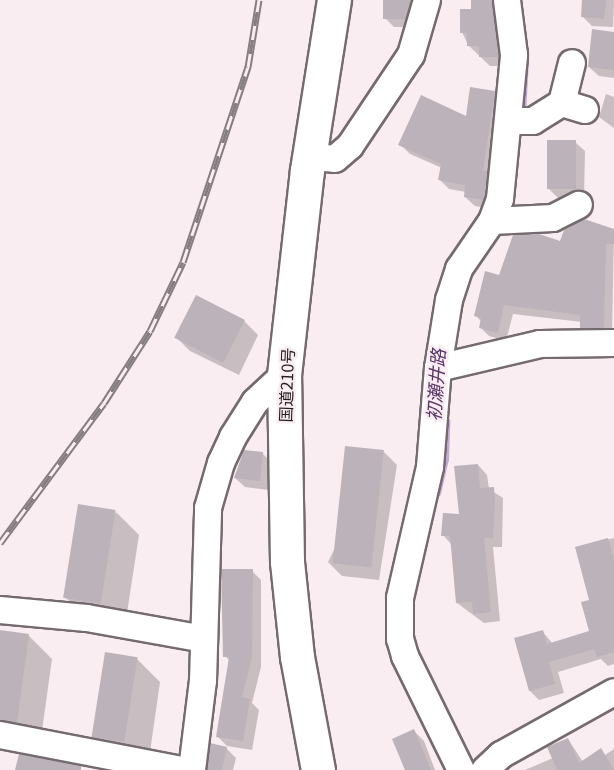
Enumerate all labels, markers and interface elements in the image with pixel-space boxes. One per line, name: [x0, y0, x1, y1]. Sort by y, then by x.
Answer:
street label: 国道210号: [275, 347, 297, 423]
water label: 初瀬井路: [422, 348, 448, 422]

